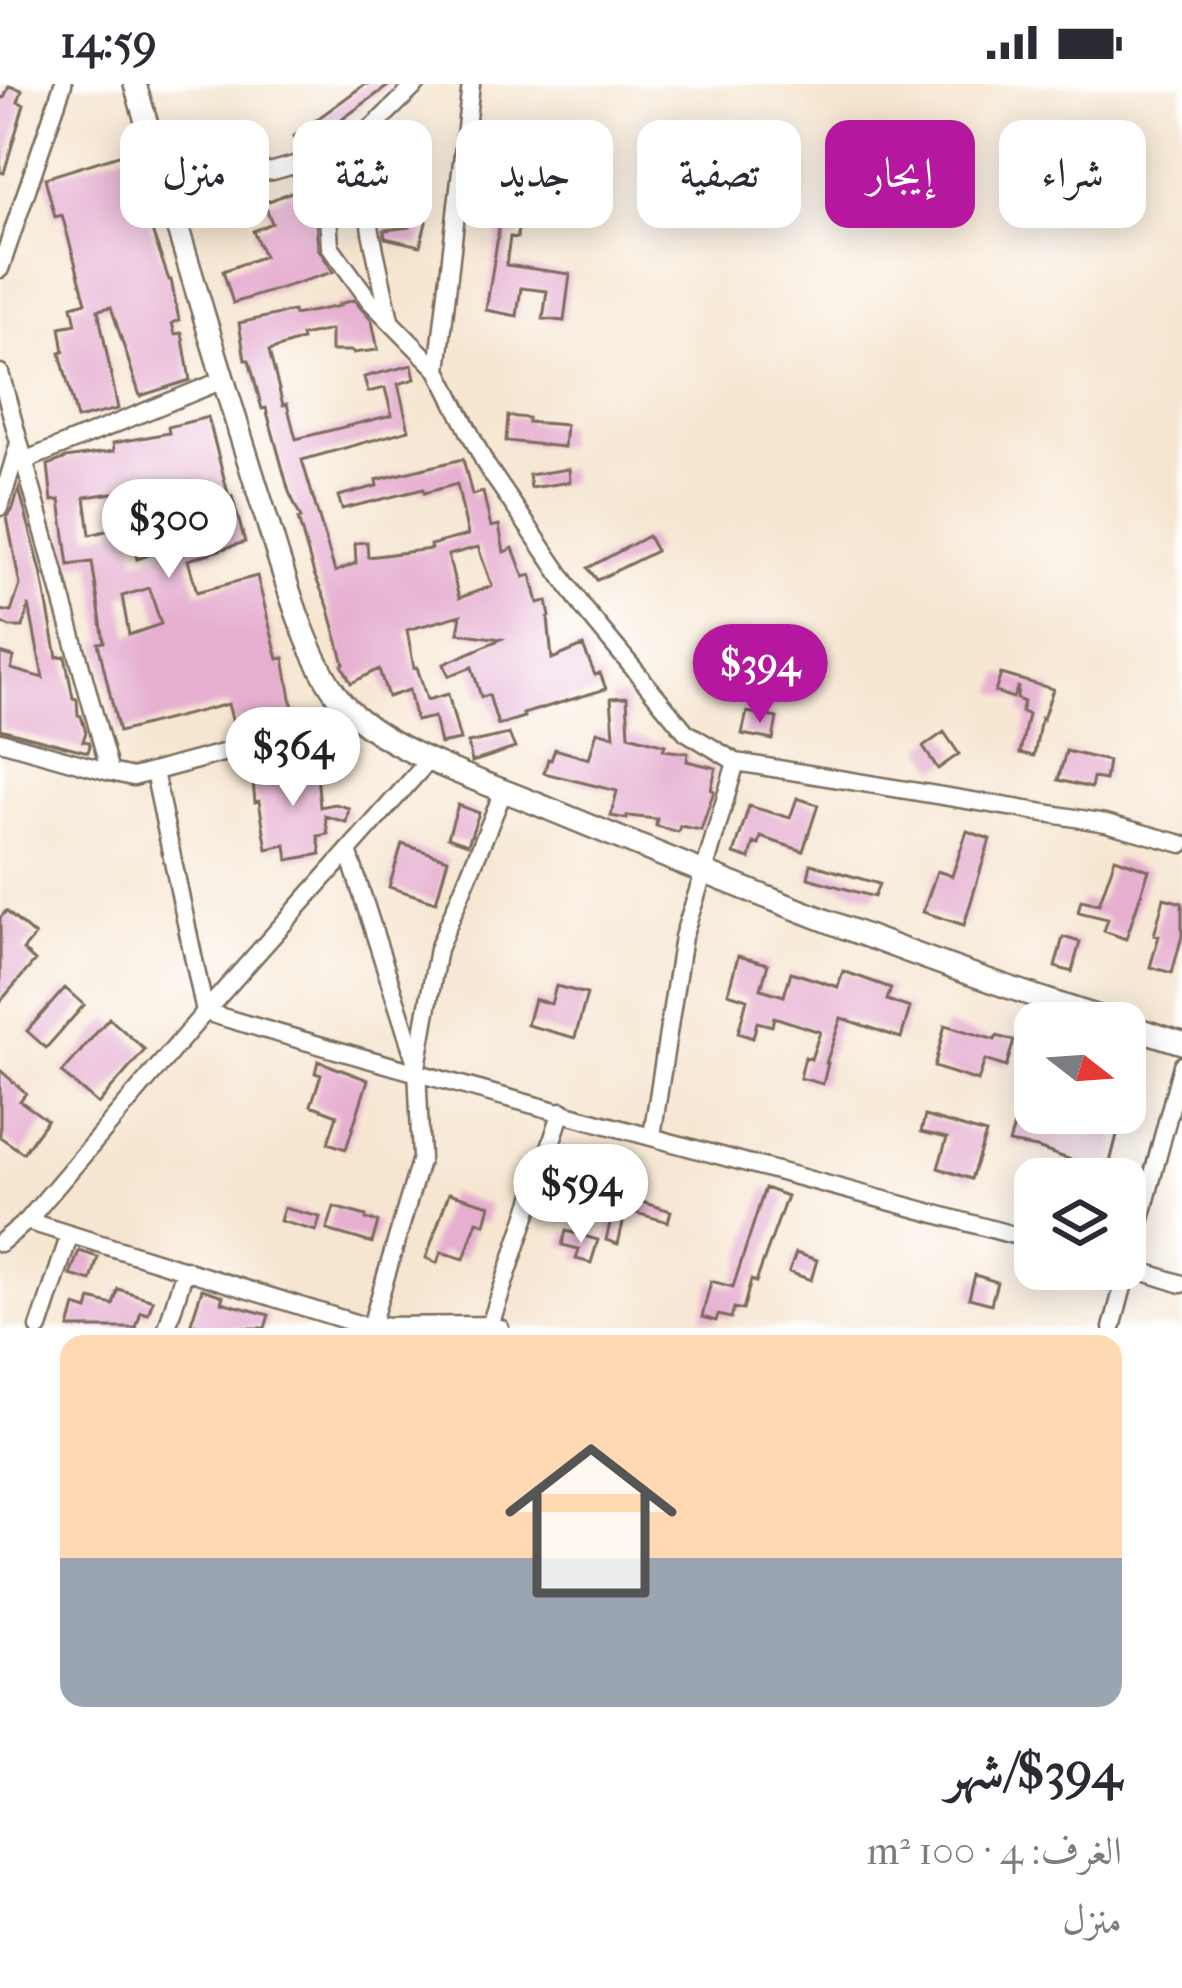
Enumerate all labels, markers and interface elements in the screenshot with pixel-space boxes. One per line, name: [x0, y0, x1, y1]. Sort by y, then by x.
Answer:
text: 14:59: [60, 16, 157, 69]
chip: منزل: [120, 120, 269, 228]
chip: شقة: [293, 120, 432, 228]
chip: جديد: [456, 120, 613, 228]
chip: تصفية: [637, 120, 801, 228]
chip: إيجار: [825, 120, 975, 228]
chip: شراء: [999, 120, 1146, 228]
pin: $300: [98, 479, 240, 581]
text: $300: [129, 495, 209, 541]
pin: $394: [689, 624, 831, 726]
text: $394: [720, 640, 800, 686]
pin: $364: [222, 707, 364, 809]
text: $364: [252, 723, 334, 769]
north arrow: [1014, 1002, 1146, 1134]
map controls: [1014, 1002, 1146, 1290]
pin: $594: [510, 1144, 652, 1246]
button: layers: [1014, 1158, 1146, 1290]
text: $594: [540, 1160, 622, 1206]
icon: home: [483, 1413, 699, 1629]
text: $394/شهر: [946, 1741, 1122, 1801]
text: الغرف: 4 · 100 m²: [867, 1828, 1122, 1874]
text: منزل: [1062, 1897, 1122, 1943]

